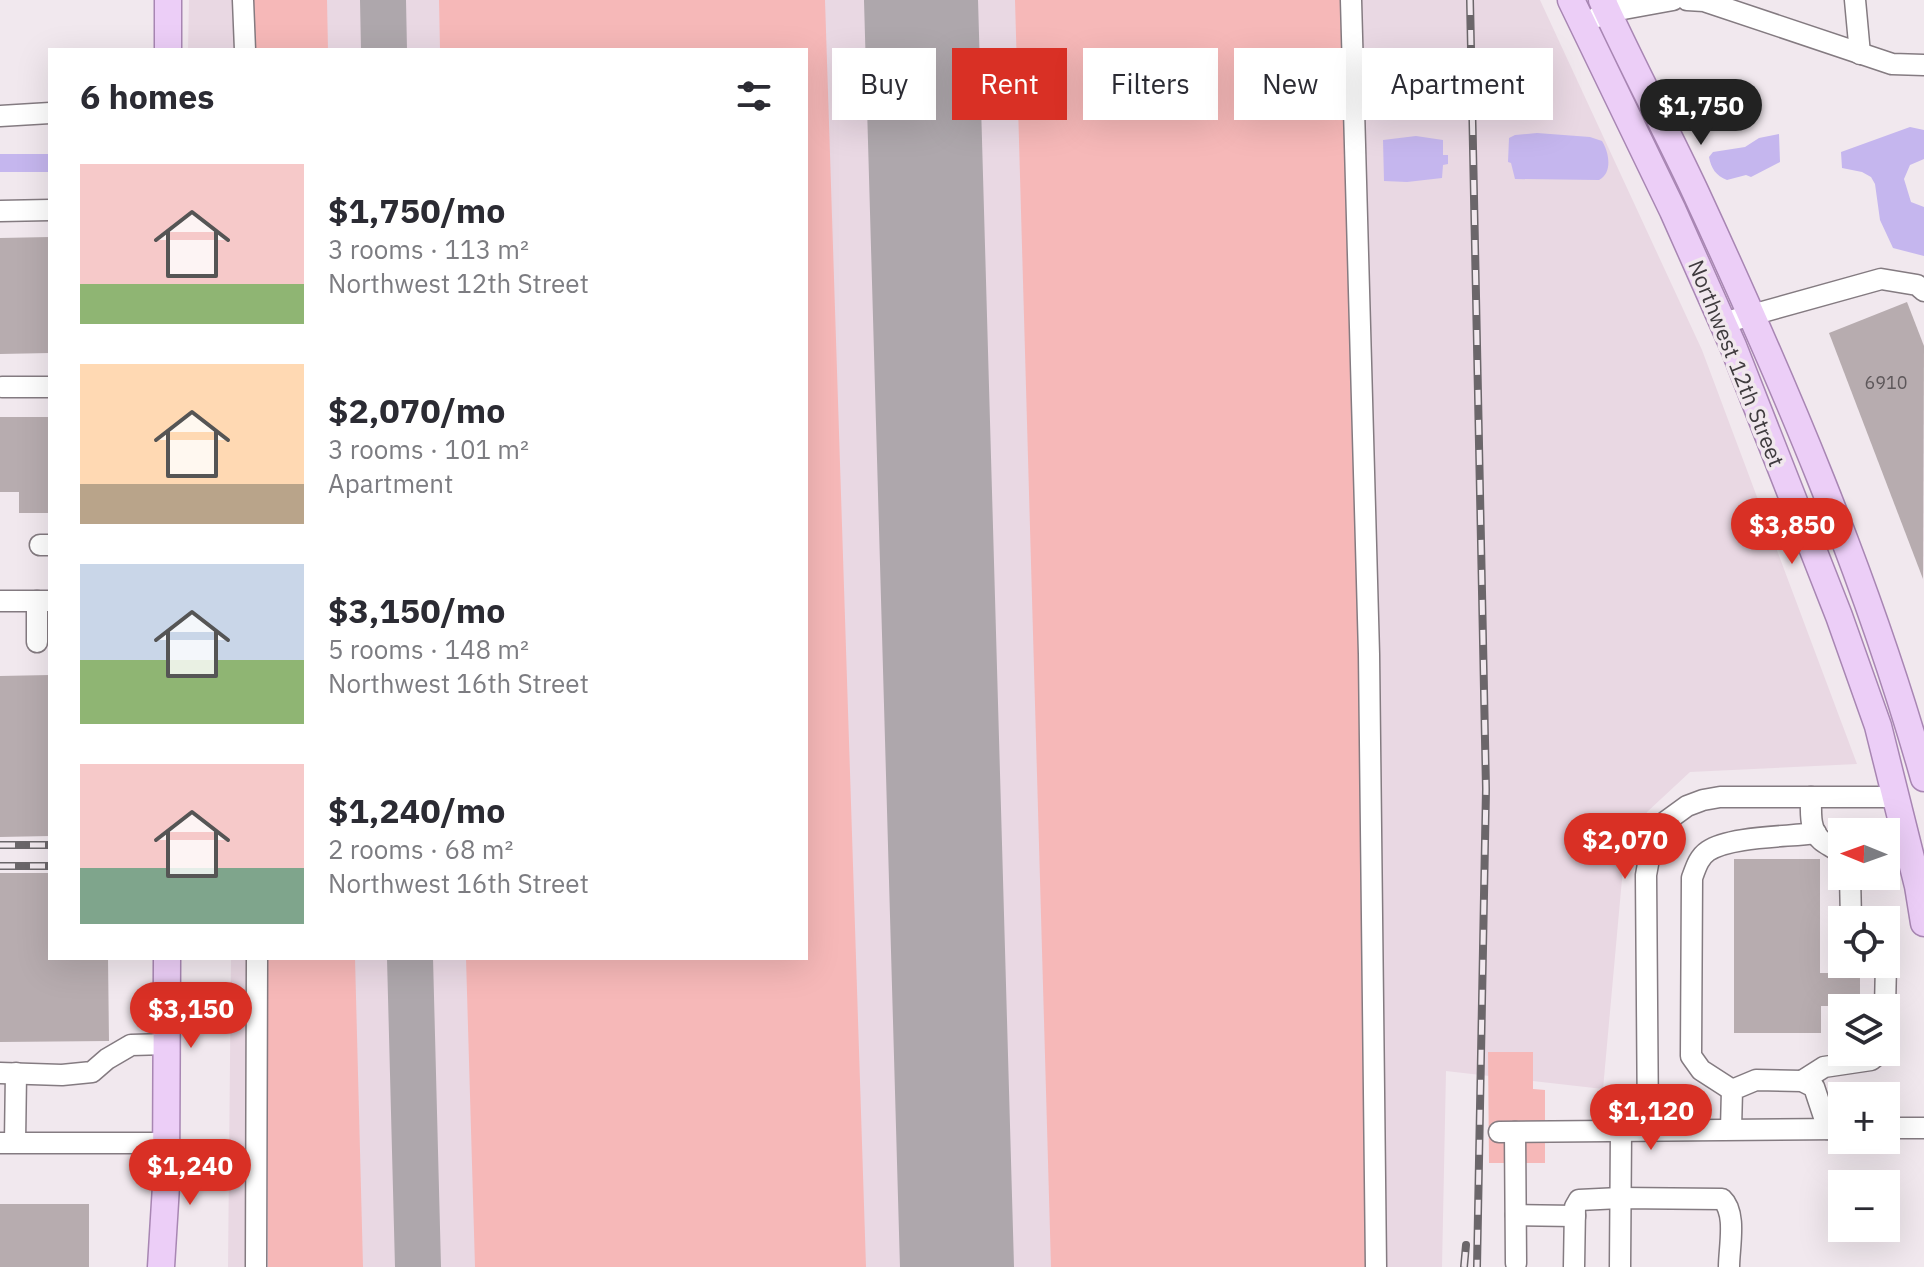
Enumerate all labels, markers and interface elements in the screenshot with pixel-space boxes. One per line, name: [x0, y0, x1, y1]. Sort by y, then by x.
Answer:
chip: Buy: [832, 48, 936, 120]
chip: Rent: [952, 48, 1067, 120]
chip: Filters: [1083, 48, 1218, 120]
chip: New: [1234, 48, 1346, 120]
chip: Apartment: [1362, 48, 1553, 120]
text: 6 homes: [80, 74, 215, 118]
icon: filters: [732, 74, 776, 118]
pin: $1,750: [1636, 79, 1766, 147]
text: $1,750: [1658, 88, 1744, 122]
text: $1,750/mo: [328, 188, 505, 232]
icon: home: [144, 196, 240, 292]
text: 3 rooms · 113 m²: [328, 232, 529, 266]
street label: Northwest 12th Street: [1682, 255, 1792, 471]
text: Northwest 12th Street: [328, 266, 589, 300]
house number: 6910: [1864, 371, 1908, 394]
text: $2,070/mo: [328, 388, 505, 432]
icon: home: [144, 396, 240, 492]
text: 3 rooms · 101 m²: [328, 432, 529, 466]
text: Apartment: [328, 466, 453, 500]
pin: $3,850: [1727, 498, 1857, 566]
text: $3,850: [1749, 507, 1835, 541]
text: $3,150/mo: [328, 588, 505, 632]
icon: home: [144, 596, 240, 692]
text: 5 rooms · 148 m²: [328, 632, 529, 666]
text: Northwest 16th Street: [328, 666, 589, 700]
text: $1,240/mo: [328, 788, 505, 832]
icon: home: [144, 796, 240, 892]
pin: $2,070: [1560, 813, 1690, 881]
north arrow: [1828, 818, 1900, 890]
map controls: [1828, 818, 1900, 1242]
text: $2,070: [1582, 822, 1668, 856]
text: 2 rooms · 68 m²: [328, 832, 513, 866]
text: Northwest 16th Street: [328, 866, 589, 900]
button: locate: [1828, 906, 1900, 978]
pin: $3,150: [126, 982, 256, 1050]
text: $3,150: [148, 991, 234, 1025]
button: layers: [1828, 994, 1900, 1066]
button: +: [1828, 1082, 1900, 1154]
pin: $1,120: [1586, 1084, 1716, 1152]
text: $1,120: [1608, 1093, 1694, 1127]
pin: $1,240: [125, 1139, 255, 1207]
text: $1,240: [147, 1148, 233, 1182]
button: −: [1828, 1170, 1900, 1242]

